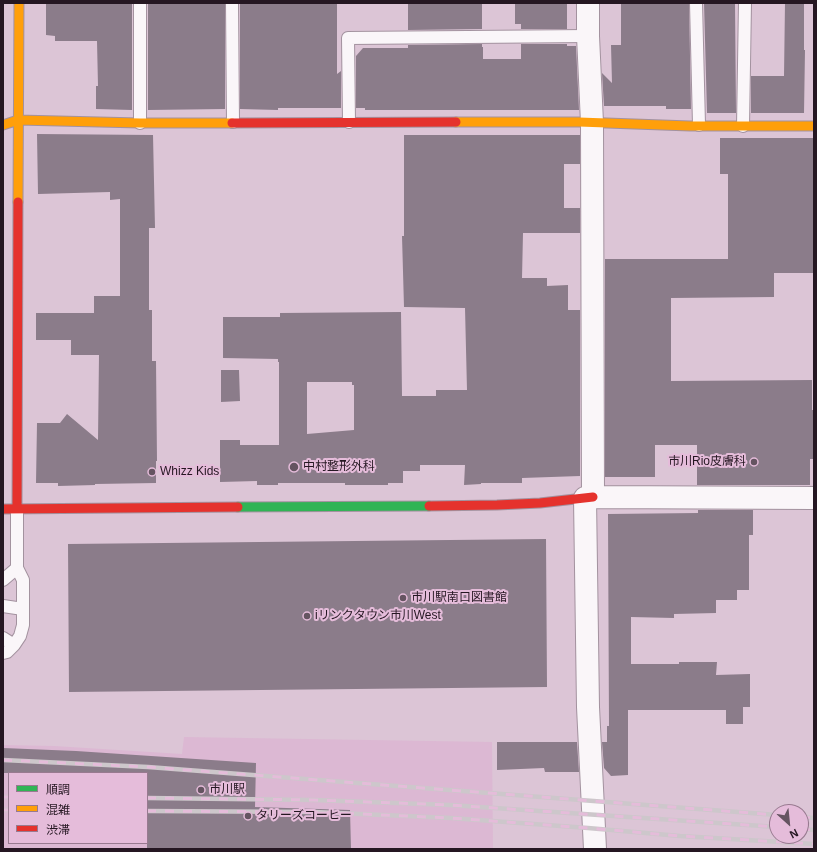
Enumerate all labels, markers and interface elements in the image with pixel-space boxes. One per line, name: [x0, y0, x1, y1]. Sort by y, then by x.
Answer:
place label: 市川Rio皮膚科: [668, 455, 746, 469]
marker: 市川Rio皮膚科: [749, 457, 759, 467]
place label: 中村整形外科: [303, 460, 375, 474]
marker: 中村整形外科: [288, 461, 300, 473]
place label: Whizz Kids: [160, 465, 219, 479]
marker: Whizz Kids: [147, 467, 157, 477]
place label: 市川駅南口図書館: [411, 591, 507, 605]
marker: 市川駅南口図書館: [398, 593, 408, 603]
place label: iリンクタウン市川West: [315, 609, 441, 623]
marker: iリンクタウン市川West: [302, 611, 312, 621]
legend: [8, 772, 148, 844]
text: 順調: [46, 783, 70, 797]
place label: 市川駅: [209, 783, 245, 797]
marker: 市川駅: [196, 785, 206, 795]
text: 混雑: [46, 803, 70, 817]
north arrow: [769, 804, 809, 844]
place label: タリーズコーヒー: [256, 809, 352, 823]
marker: タリーズコーヒー: [243, 811, 253, 821]
text: 渋滞: [46, 823, 70, 837]
text: N: [788, 827, 800, 841]

